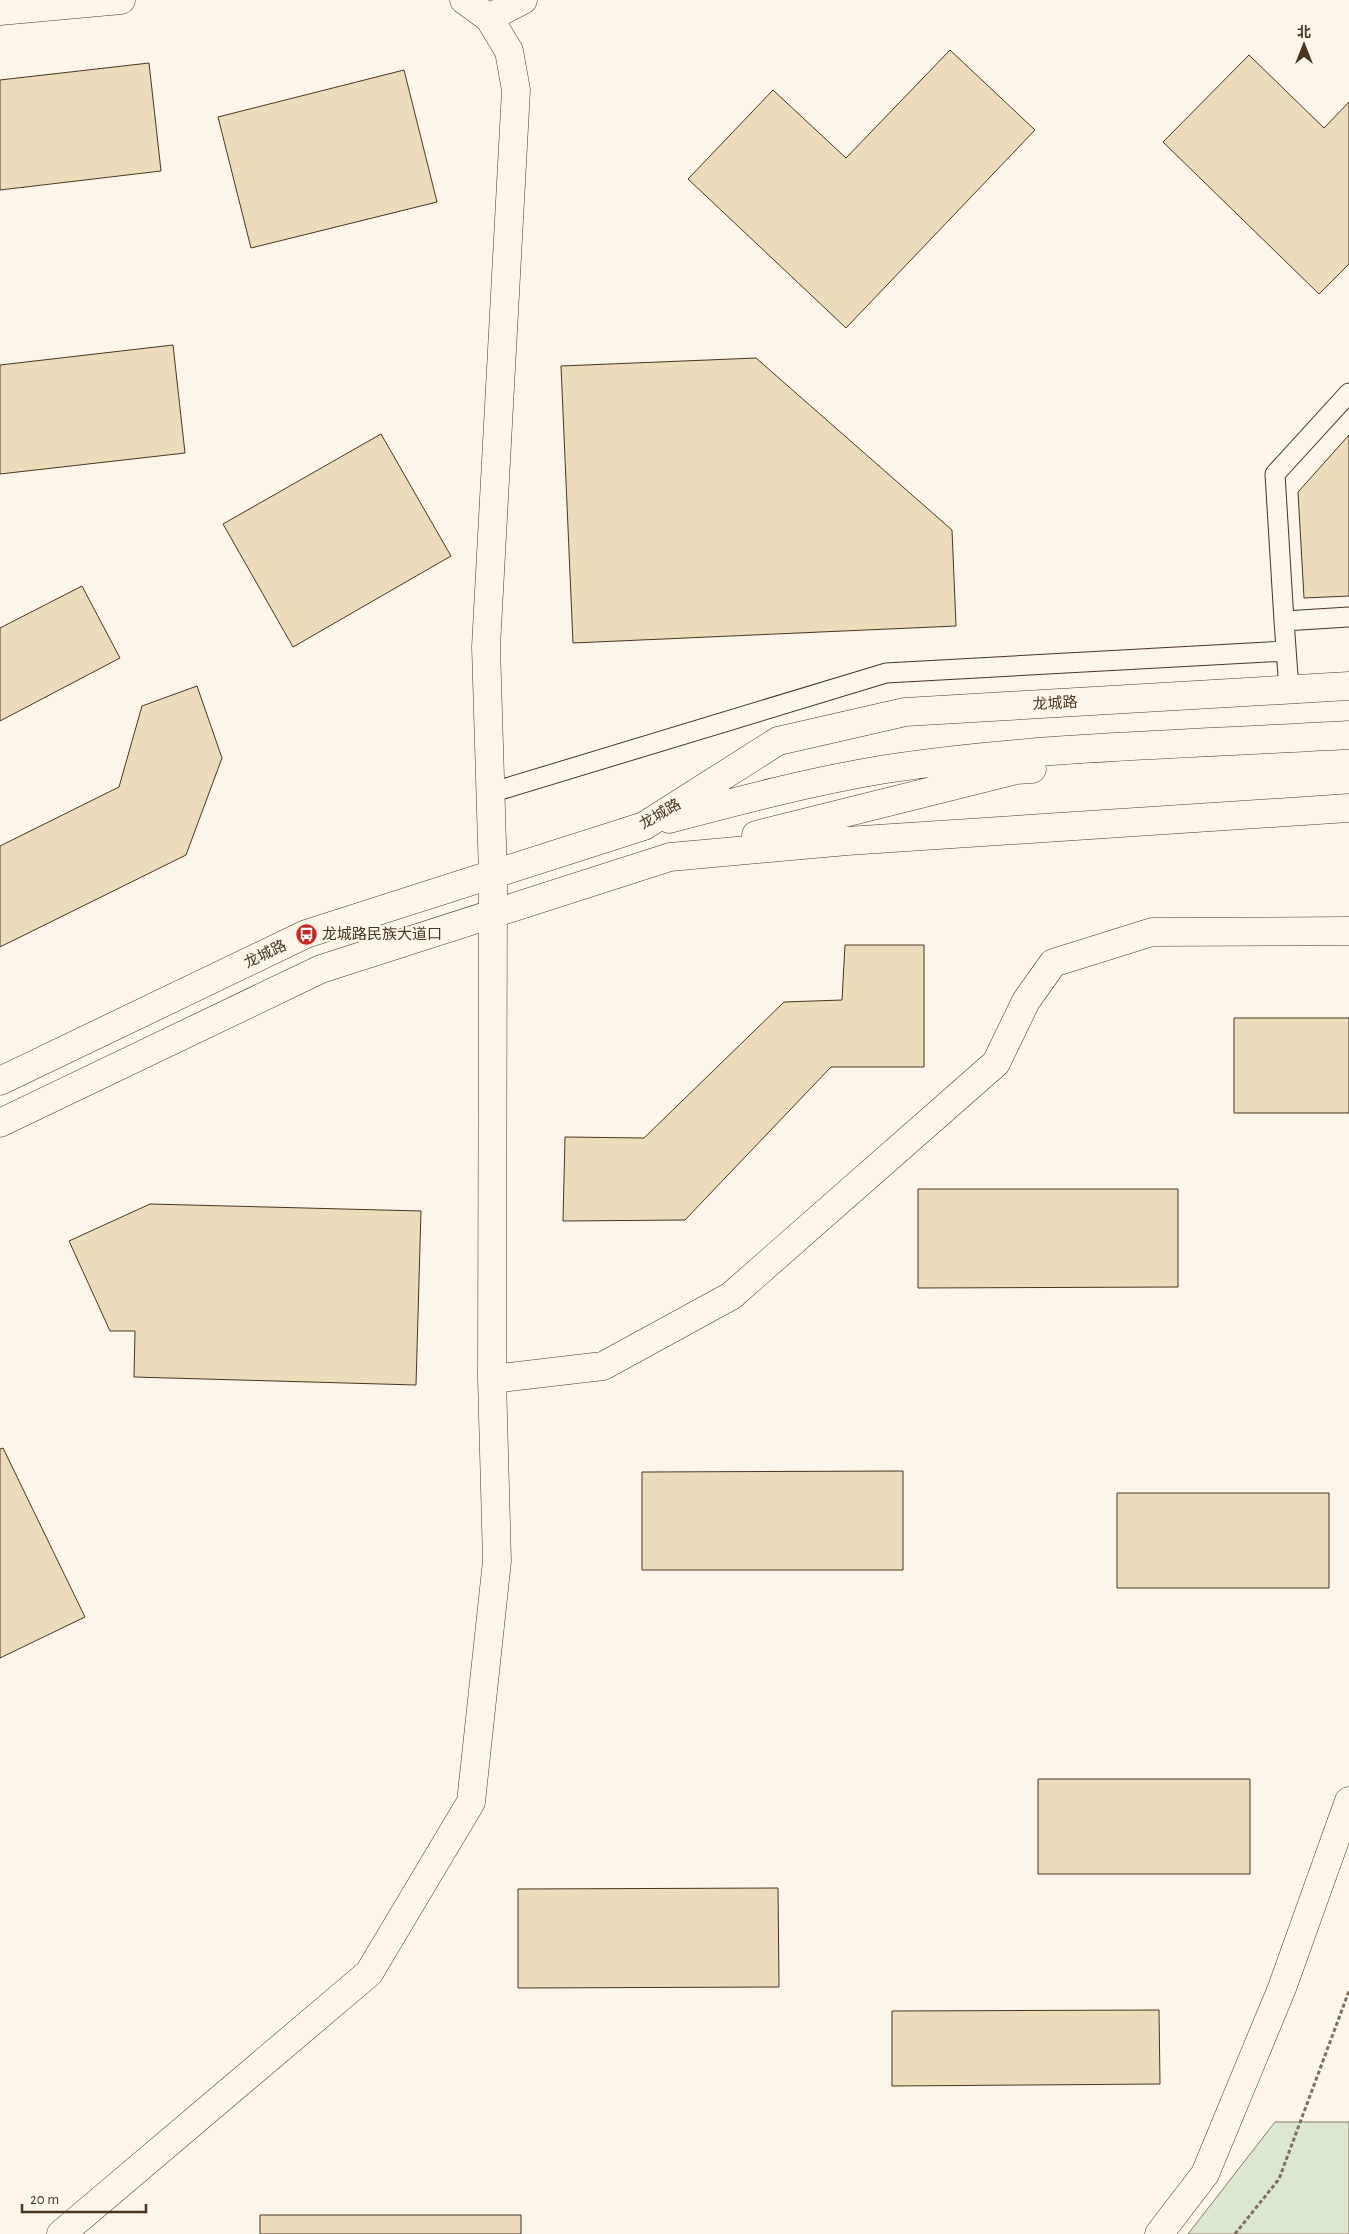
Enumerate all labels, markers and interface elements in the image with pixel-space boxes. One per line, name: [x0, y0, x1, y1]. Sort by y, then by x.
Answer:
north arrow: [1279, 20, 1329, 70]
text: 北: [1297, 25, 1311, 40]
street label: 龙城路: [1032, 693, 1078, 712]
street label: 龙城路: [636, 795, 683, 832]
bus stop icon: 龙城路民族大道口: [294, 922, 318, 946]
place label: 龙城路民族大道口: [322, 925, 442, 942]
street label: 龙城路: [241, 936, 289, 971]
scale bar: [22, 2182, 146, 2214]
text: 20 m: [30, 2192, 59, 2207]

